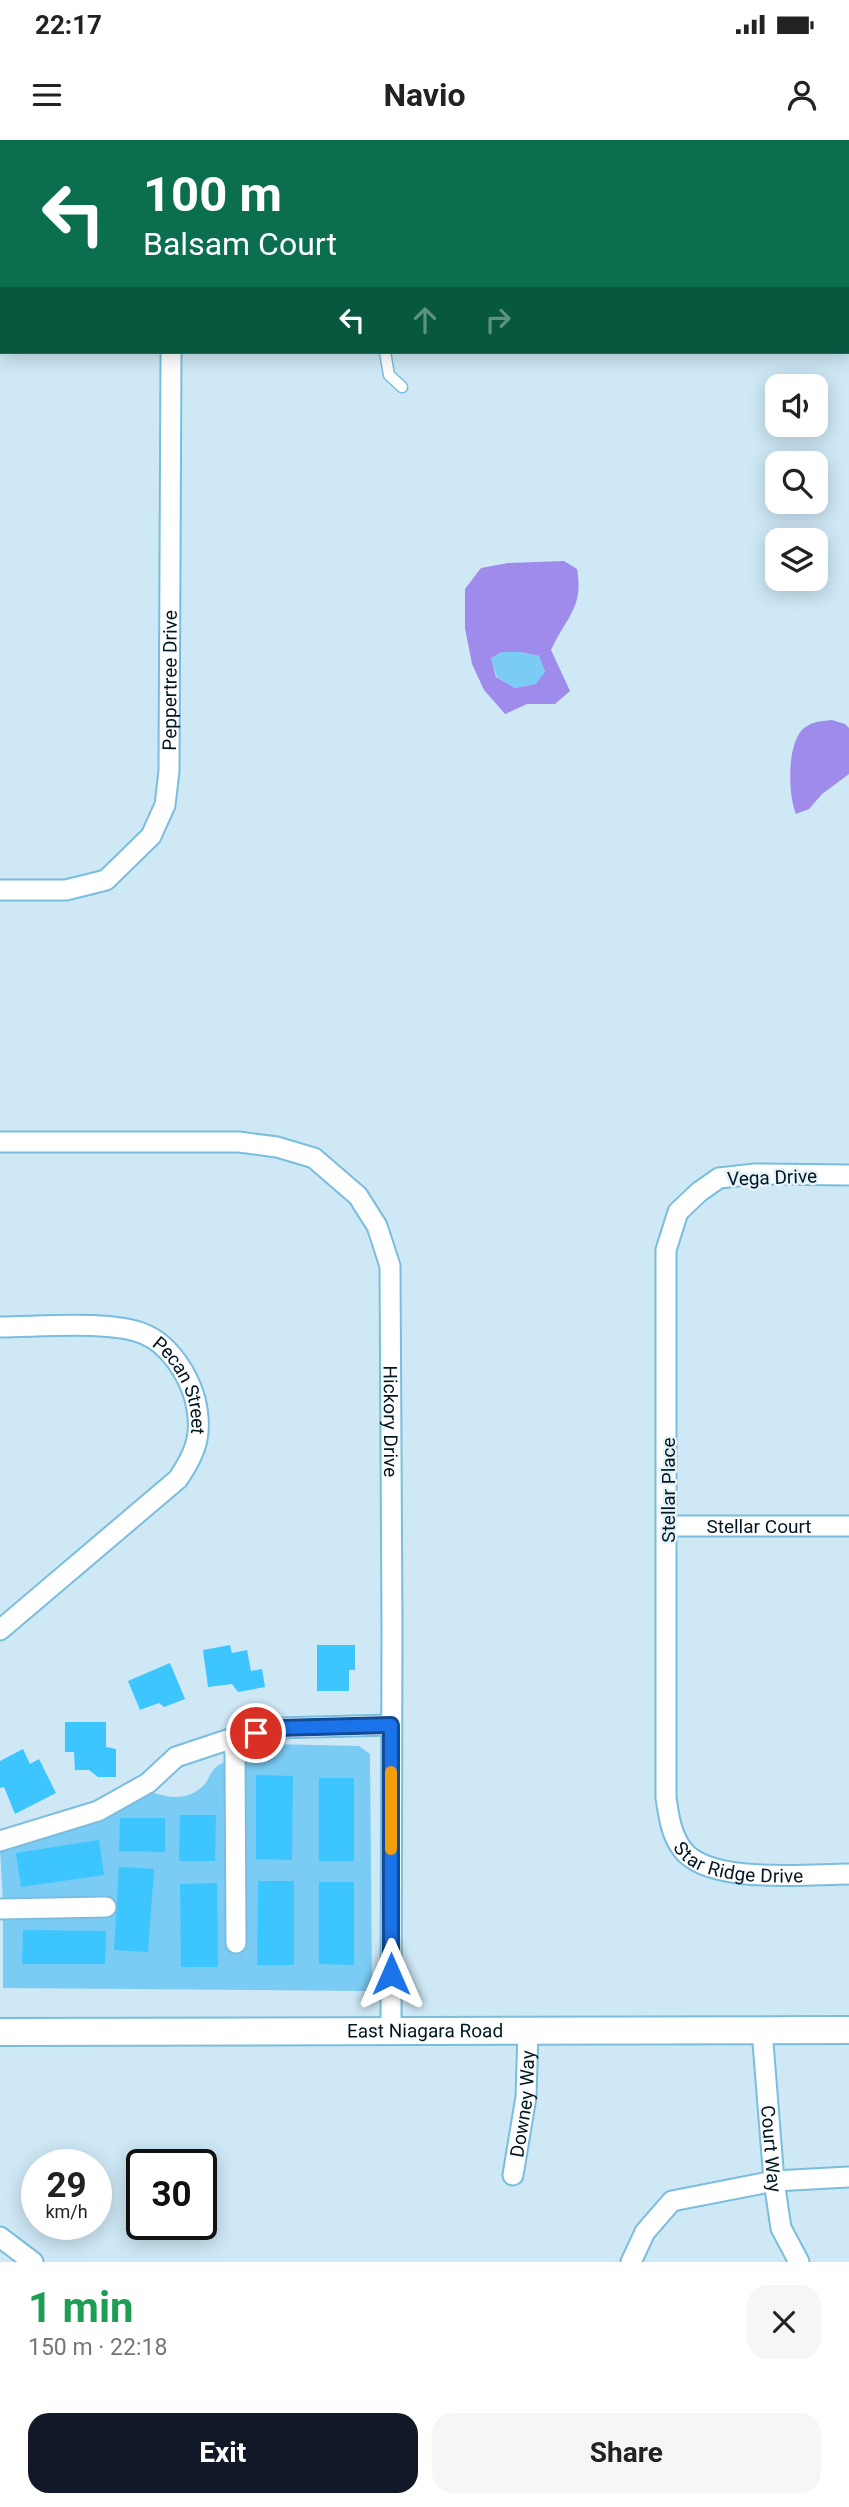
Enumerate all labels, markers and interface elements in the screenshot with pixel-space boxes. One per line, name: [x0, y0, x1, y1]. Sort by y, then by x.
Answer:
text: 22:17: [35, 10, 102, 40]
icon: menu: [28, 76, 66, 114]
text: Navio: [383, 76, 466, 114]
icon: person: [783, 76, 821, 114]
text: 100 m: [143, 166, 282, 223]
icon: left: [28, 168, 119, 259]
text: Balsam Court: [143, 225, 337, 263]
icon: left: [333, 301, 371, 339]
icon: ahead: [406, 301, 444, 339]
icon: right: [479, 301, 517, 339]
map controls: [765, 374, 828, 591]
button: sound: [765, 374, 828, 437]
button: search: [765, 451, 828, 514]
button: layers: [765, 528, 828, 591]
street label: Peppertree Drive: [158, 610, 182, 751]
street label: Vega Drive: [727, 1164, 817, 1191]
street label: Pecan Street: [148, 1332, 210, 1435]
street label: Hickory Drive: [379, 1365, 402, 1477]
street label: Stellar Place: [657, 1437, 680, 1543]
street label: Stellar Court: [706, 1515, 812, 1538]
pin: [226, 1703, 286, 1763]
icon: arrive: [237, 1714, 275, 1752]
street label: Star Ridge Drive: [668, 1837, 803, 1888]
position arrow: [354, 1937, 428, 2011]
street label: East Niagara Road: [347, 2019, 503, 2042]
street label: Downey Way: [505, 2050, 539, 2159]
street label: Court Way: [756, 2104, 787, 2194]
speed limit sign: 30: [126, 2149, 217, 2240]
text: 29: [46, 2165, 87, 2206]
text: km/h: [45, 2201, 88, 2222]
text: 1 min: [28, 2283, 134, 2332]
button: close: [747, 2285, 821, 2359]
text: 150 m · 22:18: [28, 2334, 167, 2361]
button: Exit: [28, 2413, 418, 2493]
button: Share: [432, 2413, 821, 2493]

